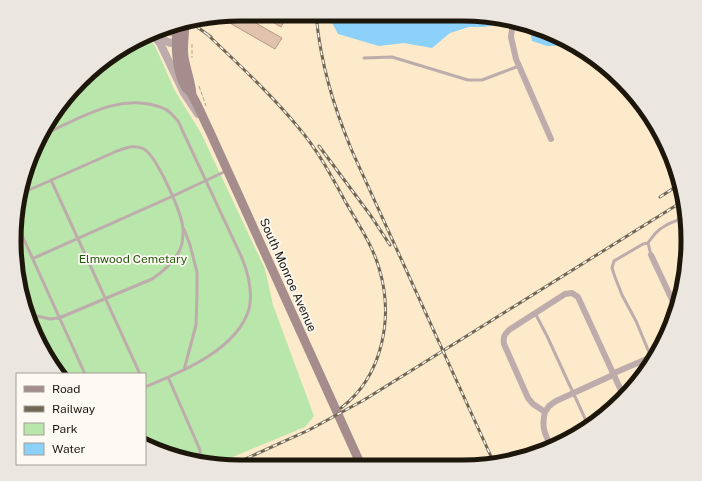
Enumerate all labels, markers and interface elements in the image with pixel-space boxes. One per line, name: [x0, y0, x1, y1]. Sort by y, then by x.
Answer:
street label: South Monroe Avenue: [257, 216, 319, 334]
park label: Elmwood Cemetary: [79, 252, 188, 266]
legend: [16, 373, 146, 465]
text: Road: [52, 382, 80, 396]
text: Railway: [52, 402, 96, 416]
text: Park: [52, 422, 78, 436]
text: Water: [52, 442, 86, 456]

